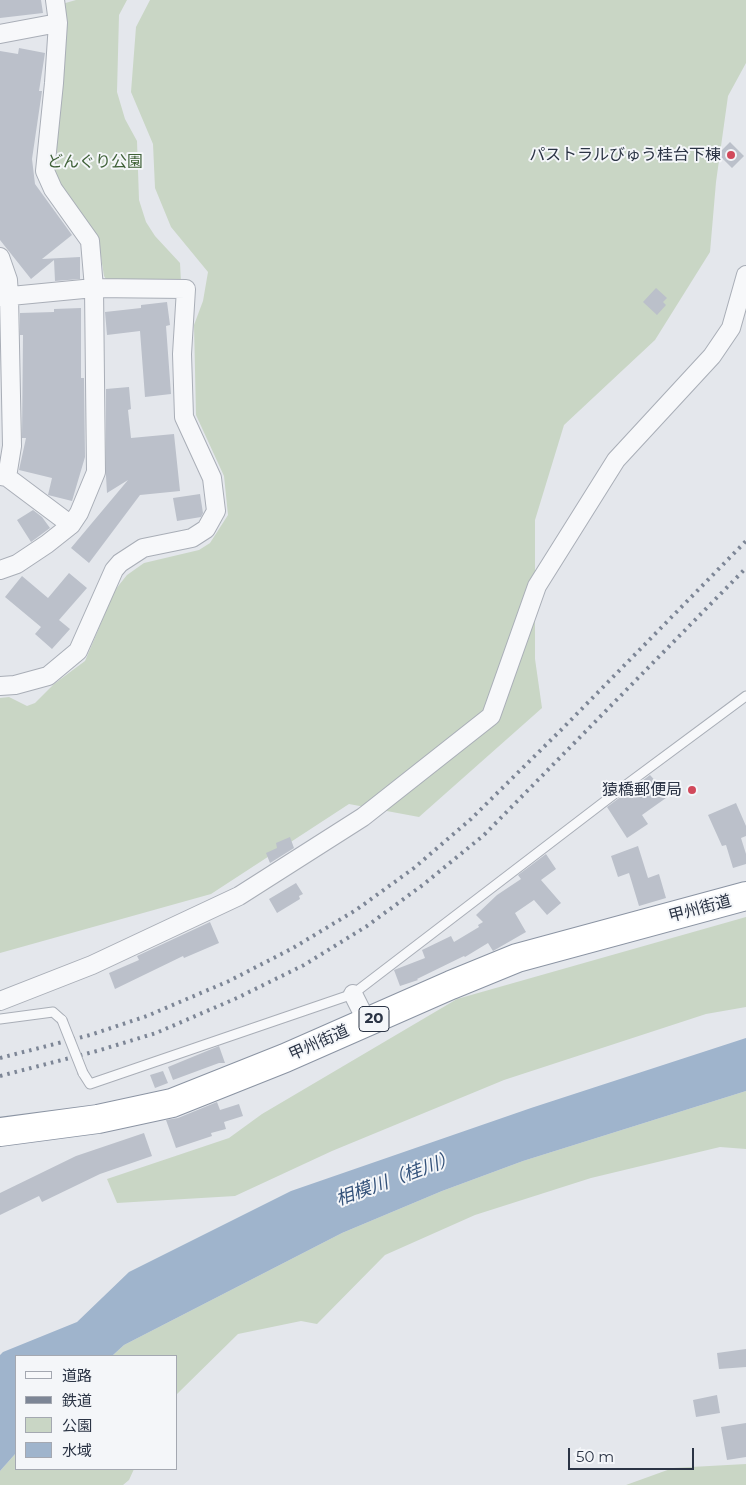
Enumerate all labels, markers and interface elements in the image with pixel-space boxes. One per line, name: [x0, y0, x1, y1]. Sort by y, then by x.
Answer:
place label: パストラルびゅう桂台下棟: [529, 145, 721, 165]
marker: パストラルびゅう桂台下棟: [725, 149, 737, 161]
park label: どんぐり公園: [47, 152, 143, 172]
place label: 猿橋郵便局: [602, 780, 682, 800]
marker: 猿橋郵便局: [686, 784, 698, 796]
street label: 甲州街道: [667, 891, 733, 927]
road number: 20: [359, 1006, 389, 1032]
street label: 甲州街道: [286, 1021, 352, 1065]
water label: 相模川（桂川）: [333, 1147, 459, 1211]
legend: [15, 1355, 178, 1470]
text: 道路: [62, 1366, 92, 1385]
text: 鉄道: [62, 1391, 92, 1410]
text: 公園: [62, 1416, 92, 1435]
scale bar: [571, 1438, 697, 1470]
text: 水域: [62, 1441, 92, 1460]
text: 50 m: [576, 1447, 614, 1466]

